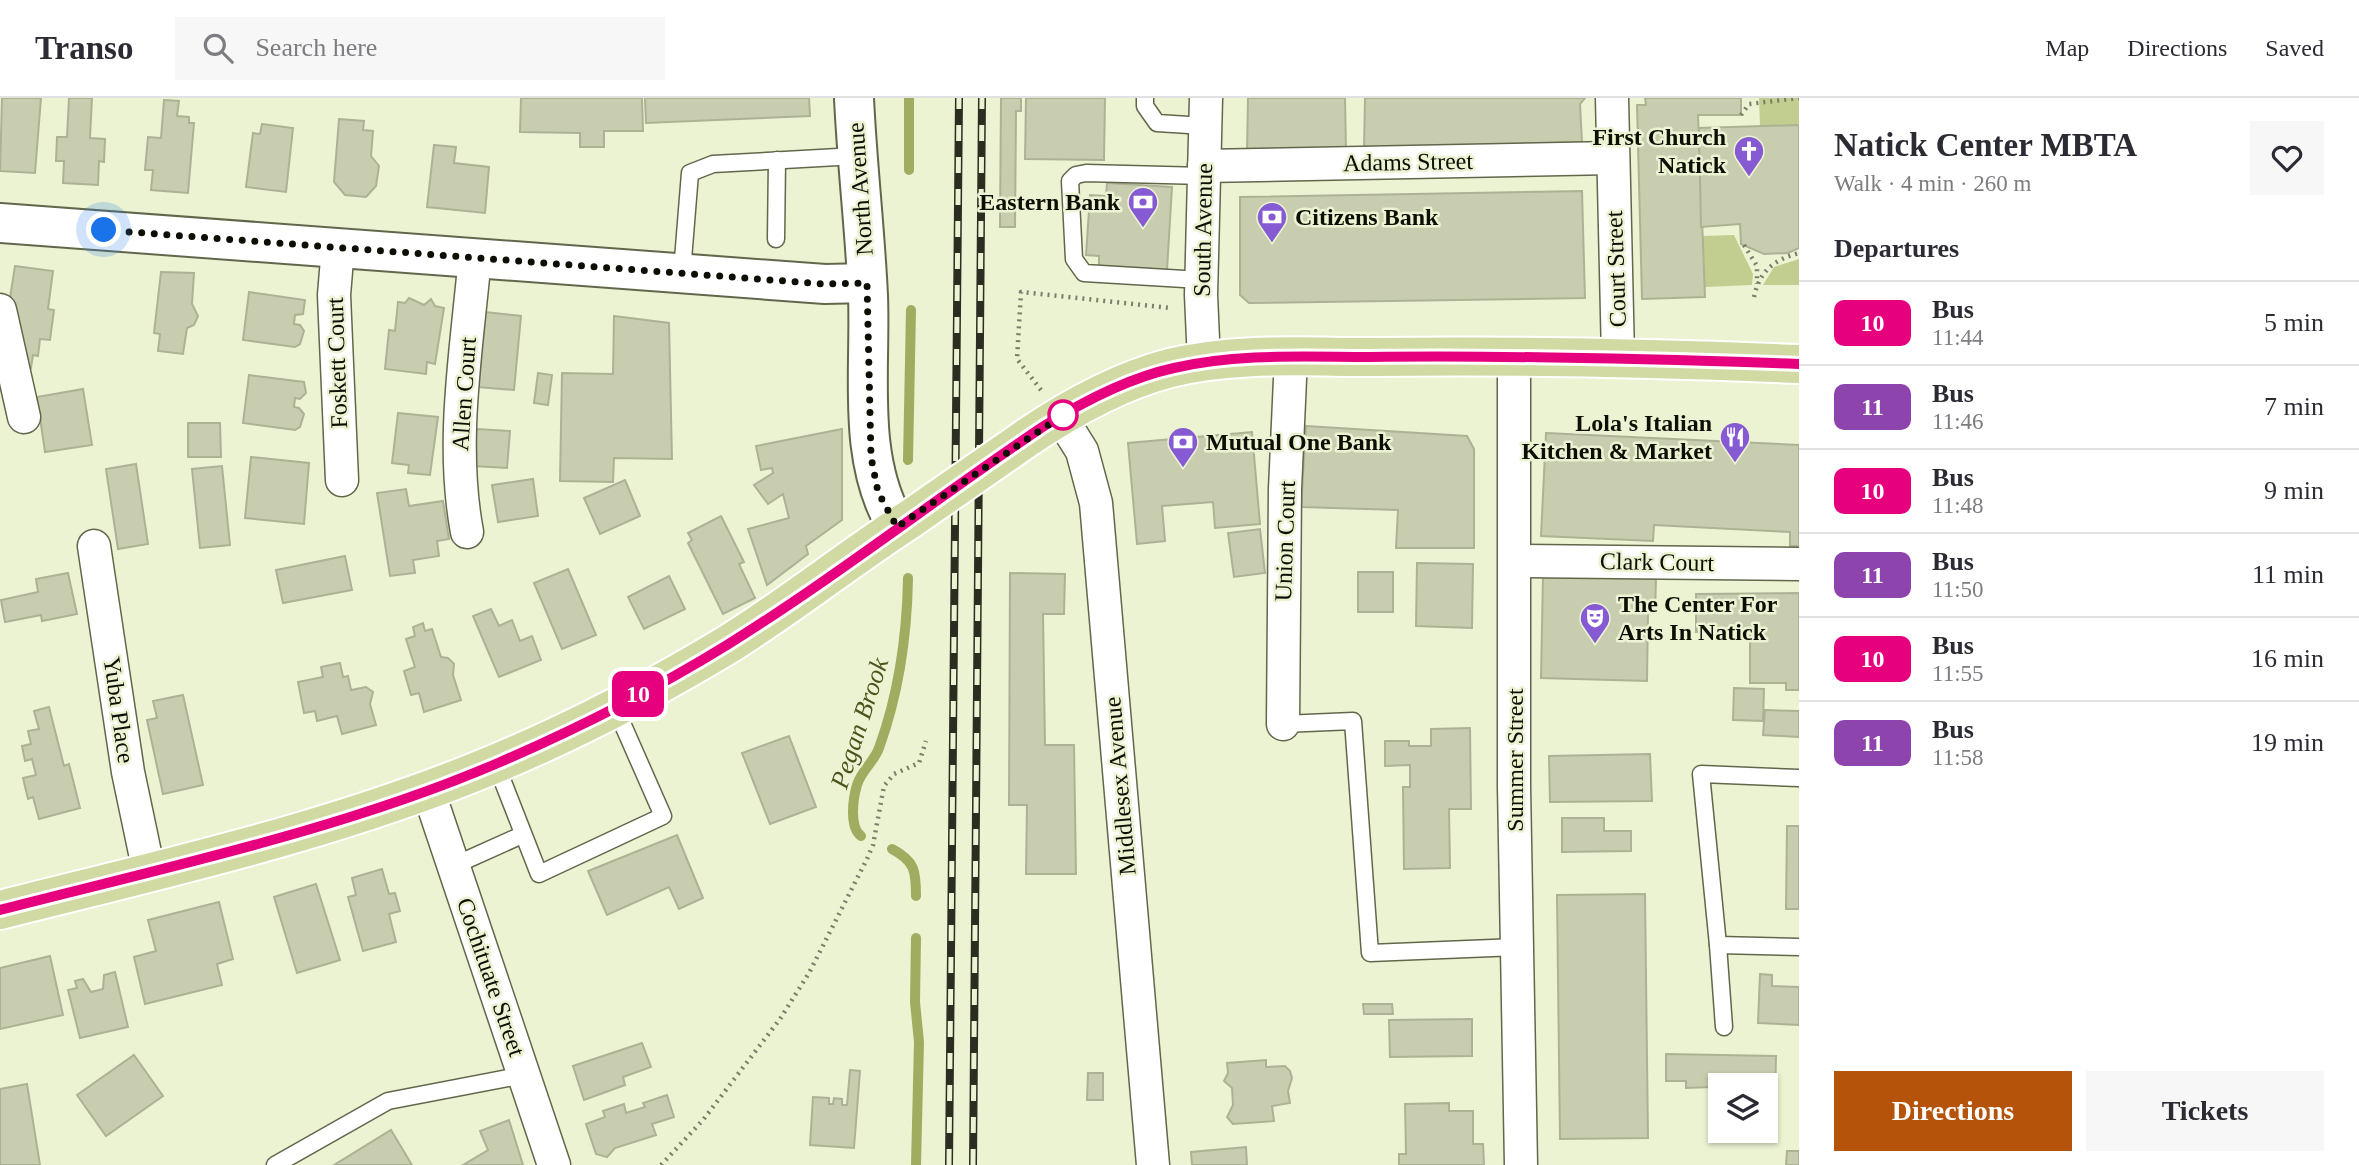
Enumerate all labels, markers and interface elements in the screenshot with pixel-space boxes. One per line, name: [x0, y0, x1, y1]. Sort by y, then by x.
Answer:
search box: [175, 17, 665, 80]
icon: search: [199, 29, 237, 67]
text: Transo: [35, 30, 133, 66]
text: Search here: [255, 33, 377, 62]
text: Map: [2045, 35, 2089, 61]
text: Directions: [2127, 35, 2227, 61]
text: Saved: [2265, 35, 2324, 61]
street label: North Avenue: [842, 121, 878, 257]
button: heart: [2250, 121, 2324, 195]
place label: First Church Natick: [1592, 124, 1727, 178]
text: Natick Center MBTA: [1834, 127, 2137, 163]
church icon: First Church Natick: [1732, 134, 1766, 178]
street label: Adams Street: [1343, 148, 1474, 176]
street label: South Avenue: [1189, 163, 1217, 297]
text: Walk · 4 min · 260 m: [1834, 171, 2031, 196]
bank icon: Eastern Bank: [1126, 185, 1160, 229]
place label: Eastern Bank: [979, 189, 1121, 215]
bank icon: Citizens Bank: [1255, 200, 1289, 244]
place label: Citizens Bank: [1295, 204, 1439, 230]
street label: Court Street: [1601, 210, 1631, 328]
your location: [86, 212, 121, 247]
text: Departures: [1834, 234, 1959, 263]
text: Bus: [1932, 295, 1974, 324]
street label: Foskett Court: [322, 297, 352, 429]
text: 5 min: [2264, 308, 2324, 337]
text: 10: [1861, 310, 1885, 336]
text: 11:44: [1932, 325, 1984, 350]
street label: Allen Court: [447, 336, 481, 452]
text: Bus: [1932, 379, 1974, 408]
text: 7 min: [2264, 392, 2324, 421]
text: 11: [1861, 394, 1884, 420]
unlabelled marker: [1048, 400, 1078, 430]
text: 11:46: [1932, 409, 1984, 434]
place label: Lola's Italian Kitchen & Market: [1521, 410, 1712, 464]
restaurant icon: Lola's Italian Kitchen & Market: [1718, 420, 1752, 464]
bank icon: Mutual One Bank: [1166, 425, 1200, 469]
place label: Mutual One Bank: [1206, 429, 1392, 455]
text: Bus: [1932, 463, 1974, 492]
text: 9 min: [2264, 476, 2324, 505]
text: 10: [1861, 478, 1885, 504]
street label: Union Court: [1270, 480, 1300, 602]
text: 11:48: [1932, 493, 1984, 518]
text: Bus: [1932, 547, 1974, 576]
street label: Clark Court: [1600, 548, 1715, 576]
text: 11 min: [2252, 560, 2324, 589]
text: 11: [1861, 562, 1884, 588]
text: 11:50: [1932, 577, 1984, 602]
place label: The Center For Arts In Natick: [1618, 591, 1778, 645]
theatre icon: The Center For Arts In Natick: [1578, 601, 1612, 645]
text: Bus: [1932, 631, 1974, 660]
text: 16 min: [2251, 644, 2324, 673]
text: 10: [1861, 646, 1885, 672]
water label: Pegan Brook: [824, 654, 894, 793]
street label: Yuba Place: [99, 655, 139, 765]
text: 11:55: [1932, 661, 1984, 686]
line badge: 10: [606, 671, 670, 717]
text: 10: [626, 681, 650, 707]
street label: Summer Street: [1502, 688, 1528, 832]
street label: Middlesex Avenue: [1099, 696, 1141, 876]
text: Bus: [1932, 715, 1974, 744]
text: 19 min: [2251, 728, 2324, 757]
text: 11: [1861, 730, 1884, 756]
text: 11:58: [1932, 745, 1984, 770]
street label: Cochituate Street: [452, 894, 530, 1060]
button: Directions: [1834, 1071, 2072, 1151]
button: Tickets: [2086, 1071, 2324, 1151]
map controls: [1708, 1073, 1778, 1143]
button: layers: [1708, 1073, 1778, 1143]

